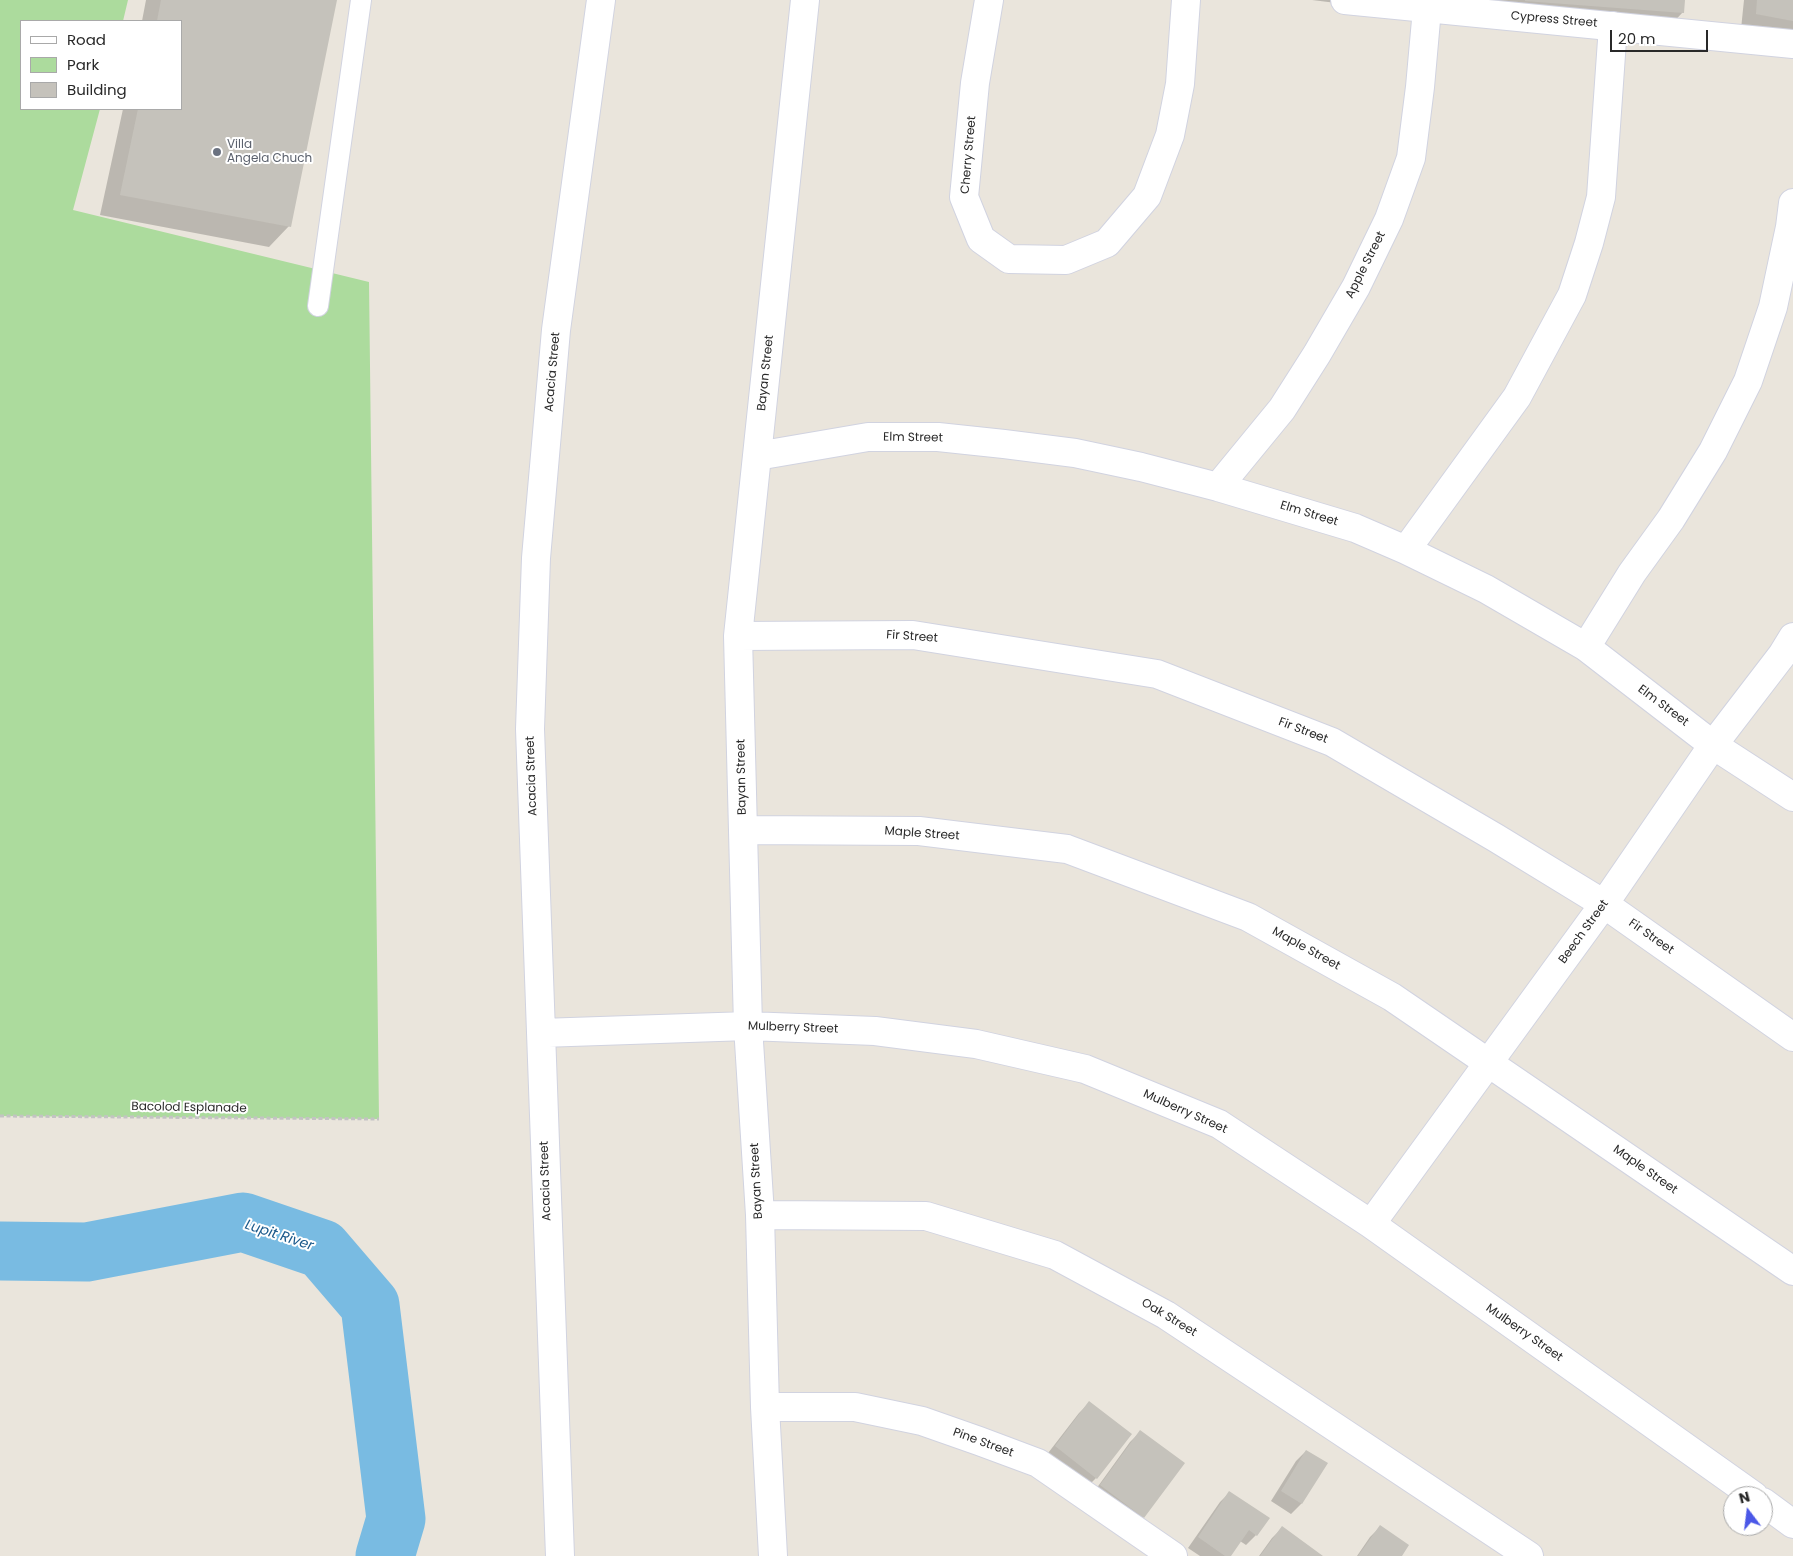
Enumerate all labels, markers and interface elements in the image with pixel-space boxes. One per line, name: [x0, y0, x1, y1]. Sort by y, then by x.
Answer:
street label: Cypress Street: [1510, 9, 1598, 31]
legend: [20, 20, 182, 110]
scale bar: [1613, 20, 1710, 52]
text: 20 m: [1618, 28, 1656, 49]
text: Road: [67, 29, 106, 50]
text: Park: [67, 54, 99, 75]
text: Building: [67, 79, 127, 100]
street label: Cherry Street: [958, 115, 980, 195]
place label: Villa Angela Chuch: [227, 138, 312, 166]
marker: Villa Angela Chuch: [211, 146, 223, 158]
street label: Apple Street: [1343, 229, 1389, 301]
street label: Acacia Street: [542, 331, 564, 413]
street label: Bayan Street: [755, 334, 777, 412]
street label: Elm Street: [883, 430, 943, 446]
street label: Elm Street: [1278, 498, 1340, 530]
street label: Fir Street: [886, 628, 938, 646]
street label: Elm Street: [1635, 682, 1691, 730]
street label: Fir Street: [1276, 715, 1330, 747]
street label: Acacia Street: [523, 736, 541, 816]
street label: Bayan Street: [734, 739, 750, 815]
street label: Maple Street: [884, 824, 960, 844]
street label: Beech Street: [1556, 897, 1612, 967]
street label: Fir Street: [1626, 916, 1676, 958]
street label: Maple Street: [1270, 924, 1342, 974]
street label: Mulberry Street: [747, 1019, 839, 1037]
street label: Mulberry Street: [1141, 1087, 1229, 1137]
street label: Bacolod Esplanade: [131, 1100, 247, 1116]
street label: Acacia Street: [537, 1141, 555, 1221]
street label: Bayan Street: [748, 1142, 766, 1220]
street label: Maple Street: [1610, 1143, 1680, 1197]
water label: Lupit River: [243, 1217, 315, 1255]
street label: Oak Street: [1139, 1296, 1199, 1340]
street label: Mulberry Street: [1483, 1301, 1565, 1365]
street label: Pine Street: [951, 1425, 1015, 1461]
north arrow: [1723, 1486, 1773, 1536]
text: N: [1737, 1486, 1752, 1508]

